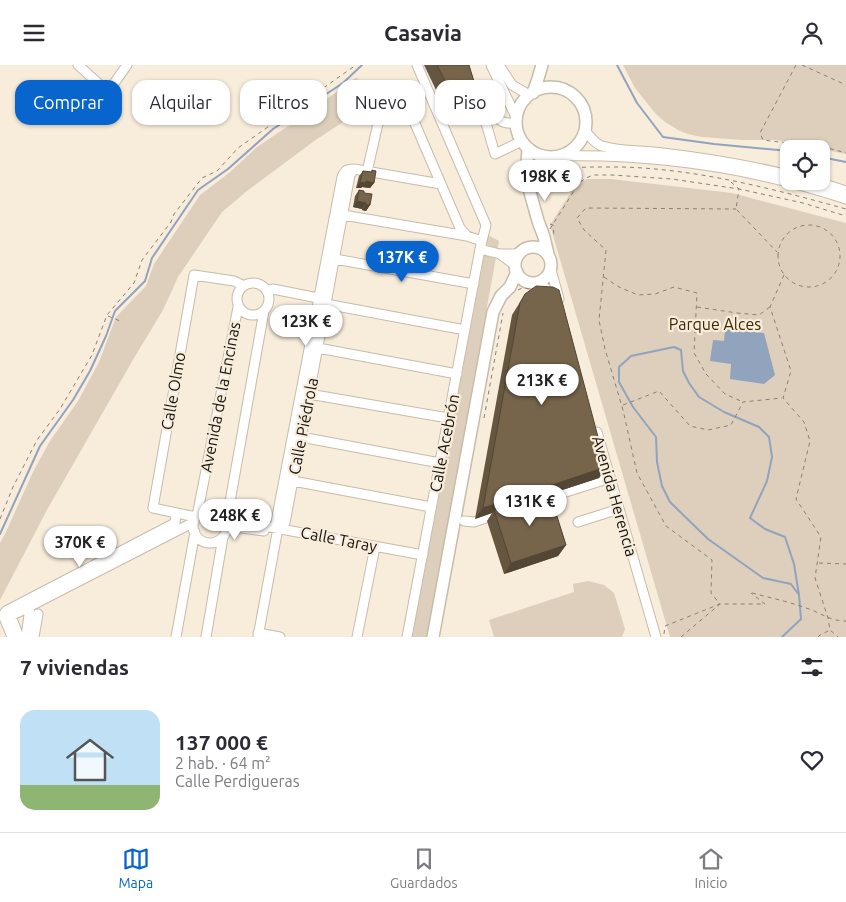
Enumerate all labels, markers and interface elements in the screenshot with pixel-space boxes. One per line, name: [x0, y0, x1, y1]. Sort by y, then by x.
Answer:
icon: menu: [20, 19, 48, 47]
icon: person: [798, 19, 826, 47]
text: Casavia: [384, 20, 462, 45]
chip: Comprar: [15, 80, 122, 125]
chip: Alquilar: [132, 80, 230, 125]
chip: Filtros: [240, 80, 327, 125]
chip: Nuevo: [337, 80, 425, 125]
chip: Piso: [435, 80, 505, 125]
map controls: [780, 140, 830, 190]
button: locate: [780, 140, 830, 190]
pin: 198K €: [504, 159, 586, 202]
text: 198K €: [520, 167, 570, 185]
pin: 137K €: [361, 241, 443, 283]
text: 137K €: [377, 248, 427, 266]
pin: 123K €: [265, 305, 347, 347]
text: 123K €: [281, 312, 331, 330]
park label: Parque Alces: [669, 315, 761, 333]
street label: Avenida de la Encinas: [197, 320, 243, 474]
street label: Calle Olmo: [157, 351, 189, 431]
pin: 213K €: [501, 363, 583, 406]
text: 213K €: [517, 371, 567, 389]
street label: Calle Piédrola: [285, 376, 321, 476]
street label: Calle Acebrón: [426, 392, 462, 494]
street label: Avenida Herencia: [589, 434, 641, 558]
pin: 131K €: [489, 485, 571, 527]
text: 131K €: [505, 492, 555, 510]
pin: 248K €: [194, 499, 276, 541]
text: 248K €: [210, 506, 260, 524]
street label: Calle Taray: [299, 523, 379, 555]
pin: 370K €: [39, 525, 121, 568]
text: 370K €: [55, 533, 105, 551]
icon: filters: [798, 653, 826, 681]
text: 7 viviendas: [20, 655, 129, 679]
icon: home: [60, 730, 120, 790]
text: 137 000 €: [175, 730, 268, 754]
icon: heart: [798, 746, 826, 774]
text: 2 hab. · 64 m²: [175, 754, 271, 772]
text: Calle Perdigueras: [175, 772, 300, 790]
tab: Mapa: [118, 845, 153, 891]
tab: Guardados: [390, 845, 458, 891]
tab: Inicio: [694, 845, 728, 891]

